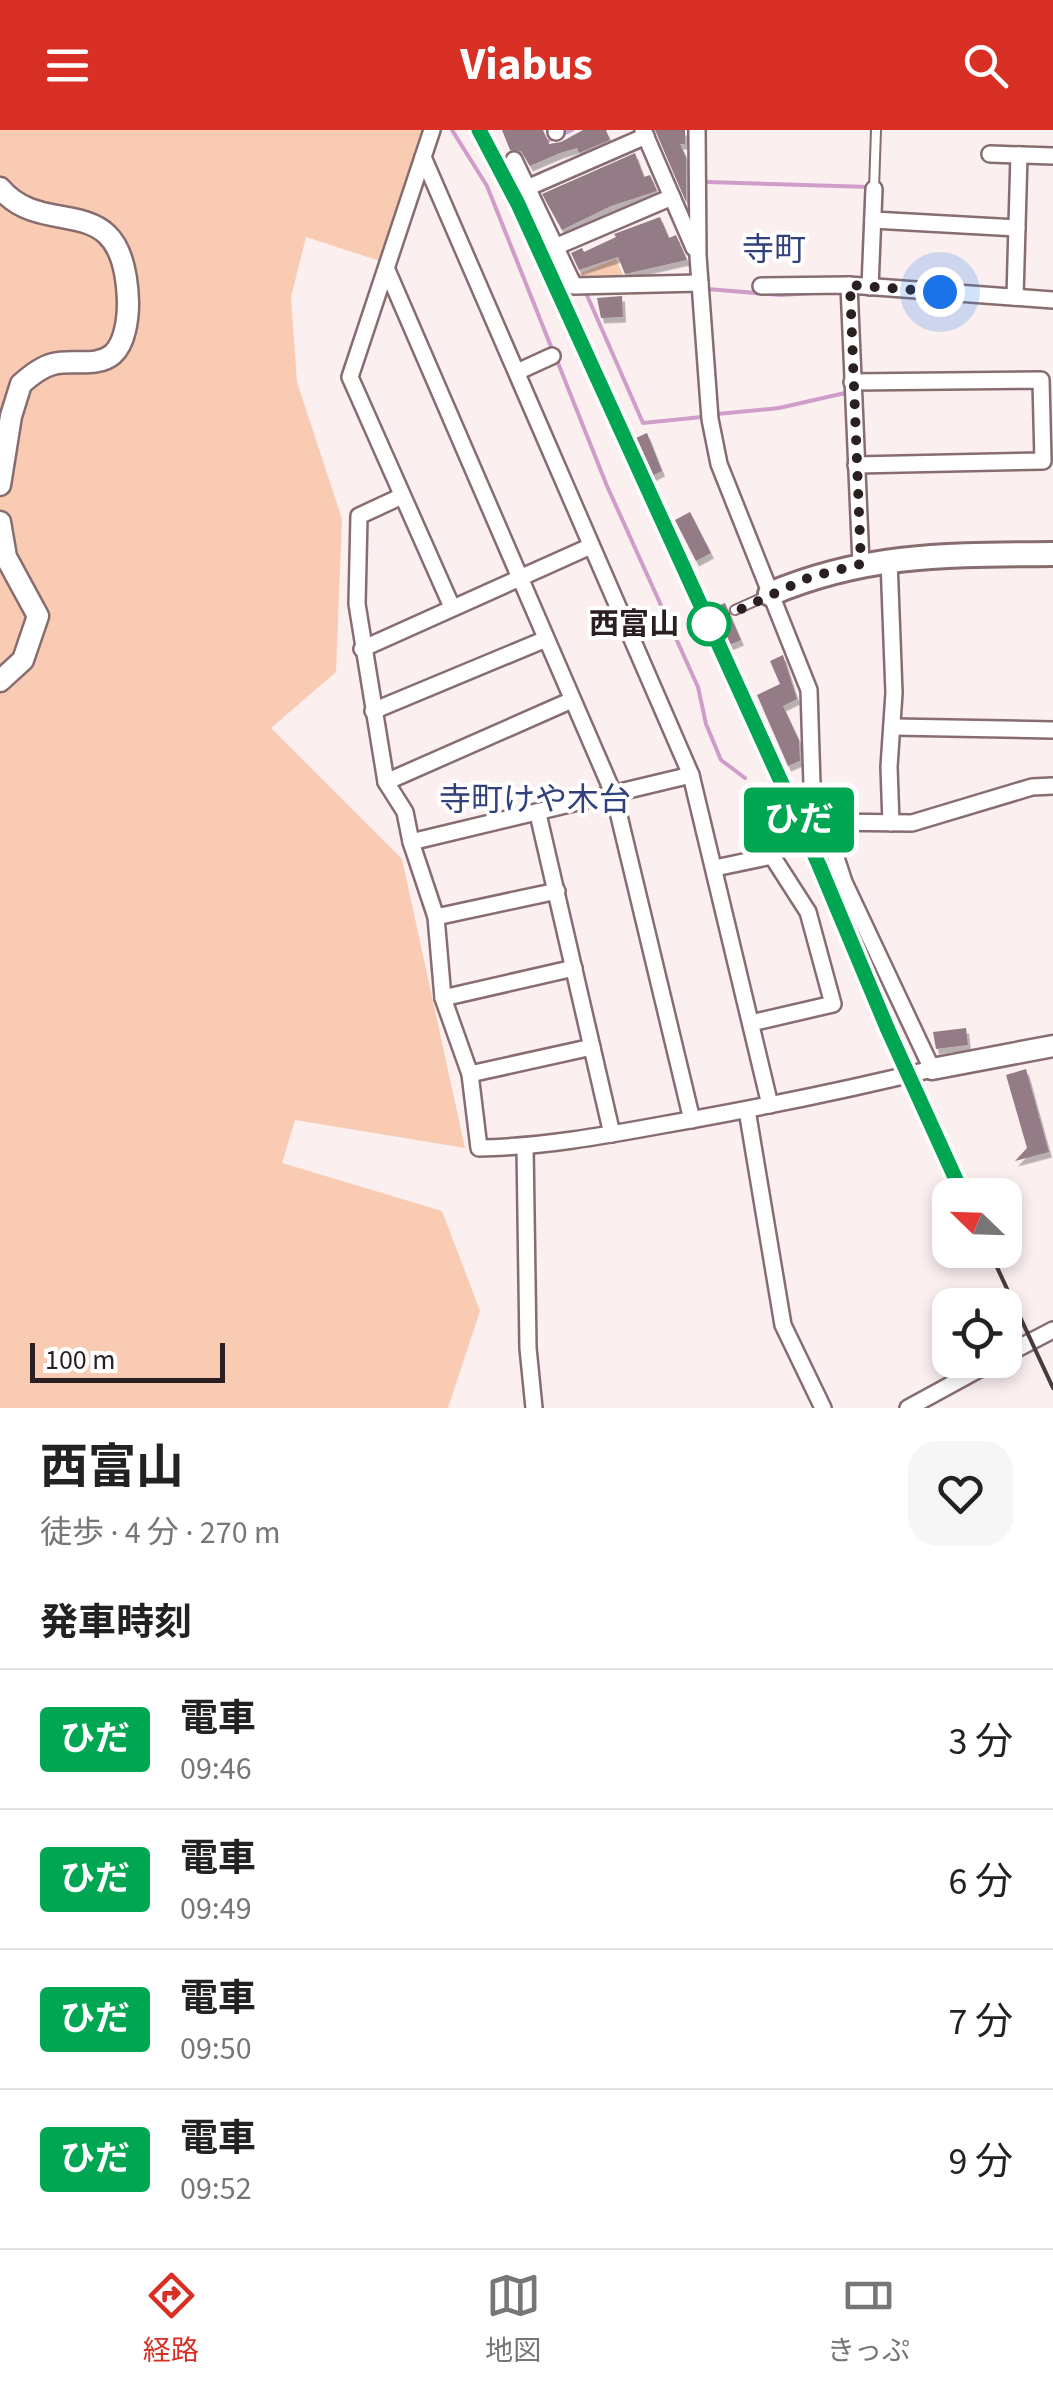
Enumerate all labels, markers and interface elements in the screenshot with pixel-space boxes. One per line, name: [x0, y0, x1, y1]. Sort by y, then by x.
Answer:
text: Viabus: [460, 33, 593, 97]
icon: menu: [40, 38, 95, 93]
icon: search: [958, 38, 1013, 93]
district label: 寺町: [742, 227, 806, 273]
your location: [915, 267, 965, 317]
place label: 西富山: [589, 603, 679, 646]
marker: 西富山: [688, 603, 730, 645]
district label: 寺町けや木台: [439, 777, 631, 823]
line badge: ひだ: [754, 788, 844, 852]
text: ひだ: [764, 795, 834, 845]
north arrow: [932, 1178, 1022, 1268]
map controls: [932, 1178, 1022, 1378]
button: locate: [932, 1288, 1022, 1378]
scale bar: [30, 1338, 225, 1382]
text: 100 m: [45, 1340, 116, 1380]
text: 西富山: [40, 1434, 184, 1502]
button: heart: [908, 1441, 1013, 1546]
text: 徒歩 · 4 分 · 270 m: [40, 1510, 280, 1556]
text: 発車時刻: [40, 1596, 192, 1650]
text: 電車: [180, 1692, 256, 1746]
text: ひだ: [60, 1714, 130, 1764]
text: 3 分: [949, 1715, 1013, 1769]
text: 09:46: [180, 1746, 252, 1792]
text: 電車: [180, 1832, 256, 1886]
text: ひだ: [60, 1854, 130, 1904]
text: 6 分: [949, 1855, 1013, 1909]
text: 09:49: [180, 1886, 252, 1932]
text: 電車: [180, 1972, 256, 2026]
text: ひだ: [60, 1994, 130, 2044]
text: 7 分: [949, 1995, 1013, 2049]
text: 09:50: [180, 2026, 252, 2072]
text: 電車: [180, 2112, 256, 2166]
text: ひだ: [60, 2134, 130, 2184]
text: 9 分: [949, 2135, 1013, 2189]
text: 09:52: [180, 2166, 252, 2212]
tab: 経路: [143, 2268, 199, 2371]
tab: 地図: [485, 2268, 541, 2371]
tab: きっぷ: [827, 2268, 910, 2371]

